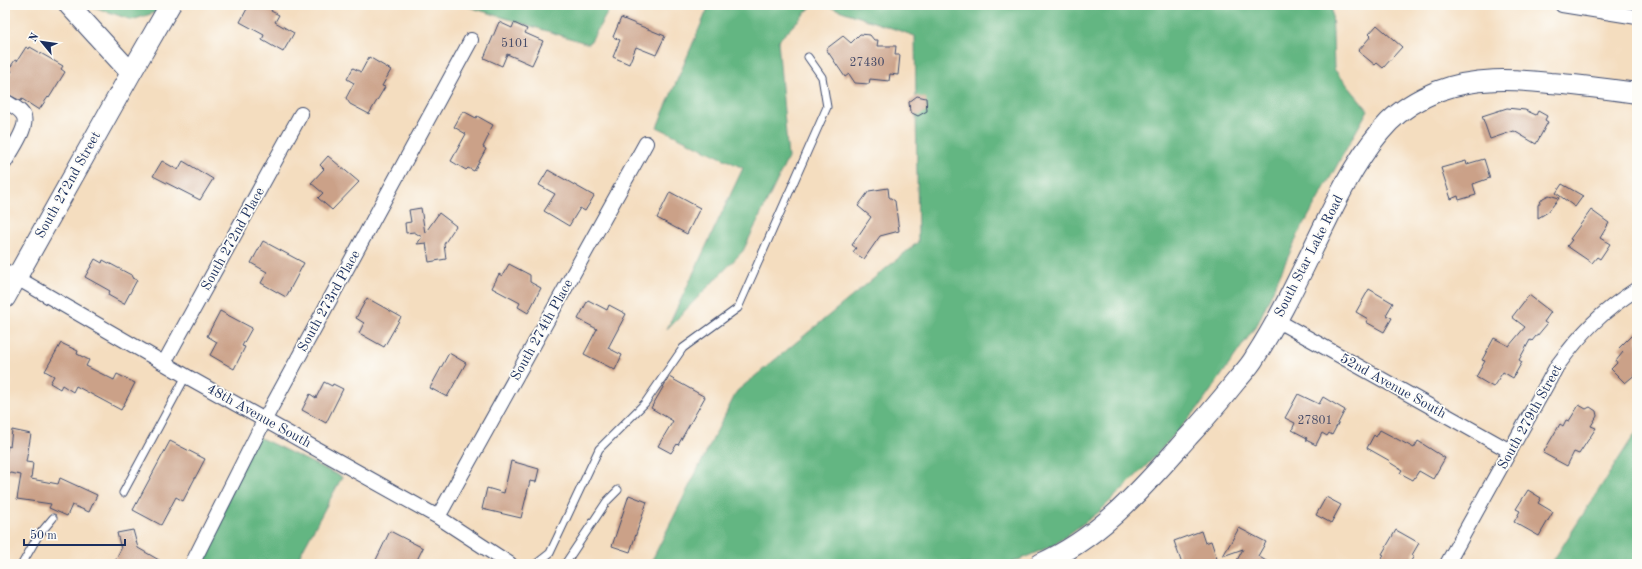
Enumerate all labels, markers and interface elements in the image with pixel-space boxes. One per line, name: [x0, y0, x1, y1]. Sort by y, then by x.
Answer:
north arrow: [22, 22, 62, 62]
text: N: [28, 31, 42, 44]
house number: 5101: [501, 37, 529, 50]
house number: 27430: [850, 57, 884, 69]
street label: South 272nd Street: [33, 129, 103, 241]
street label: South 272nd Place: [199, 185, 267, 293]
street label: South Star Lake Road: [1272, 193, 1346, 319]
street label: South 273rd Place: [295, 248, 363, 354]
street label: South 274th Place: [508, 277, 576, 383]
street label: 52nd Avenue South: [1338, 351, 1449, 421]
street label: South 279th Street: [1495, 362, 1565, 472]
street label: 48th Avenue South: [205, 382, 314, 451]
house number: 27801: [1298, 415, 1332, 427]
scale bar: [24, 521, 125, 547]
text: 50 m: [30, 529, 57, 542]

